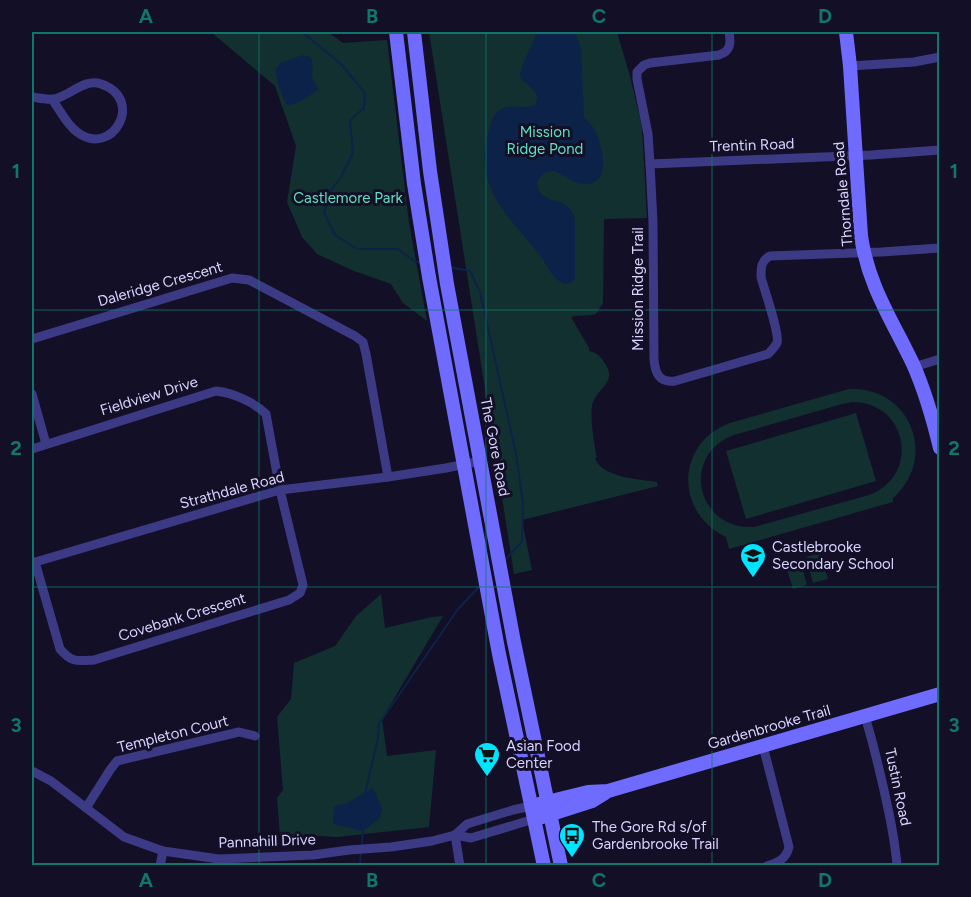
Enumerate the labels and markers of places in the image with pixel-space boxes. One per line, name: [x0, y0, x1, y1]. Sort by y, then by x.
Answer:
place label: Castlebrooke Secondary School: [772, 538, 894, 573]
school or university icon: Castlebrooke Secondary School: [738, 541, 768, 579]
place label: Asian Food Center: [506, 737, 581, 772]
supermarket icon: Asian Food Center: [472, 740, 502, 778]
place label: The Gore Rd s/of Gardenbrooke Trail: [592, 818, 719, 853]
bus stop icon: The Gore Rd s/of Gardenbrooke Trail: [557, 821, 587, 859]

